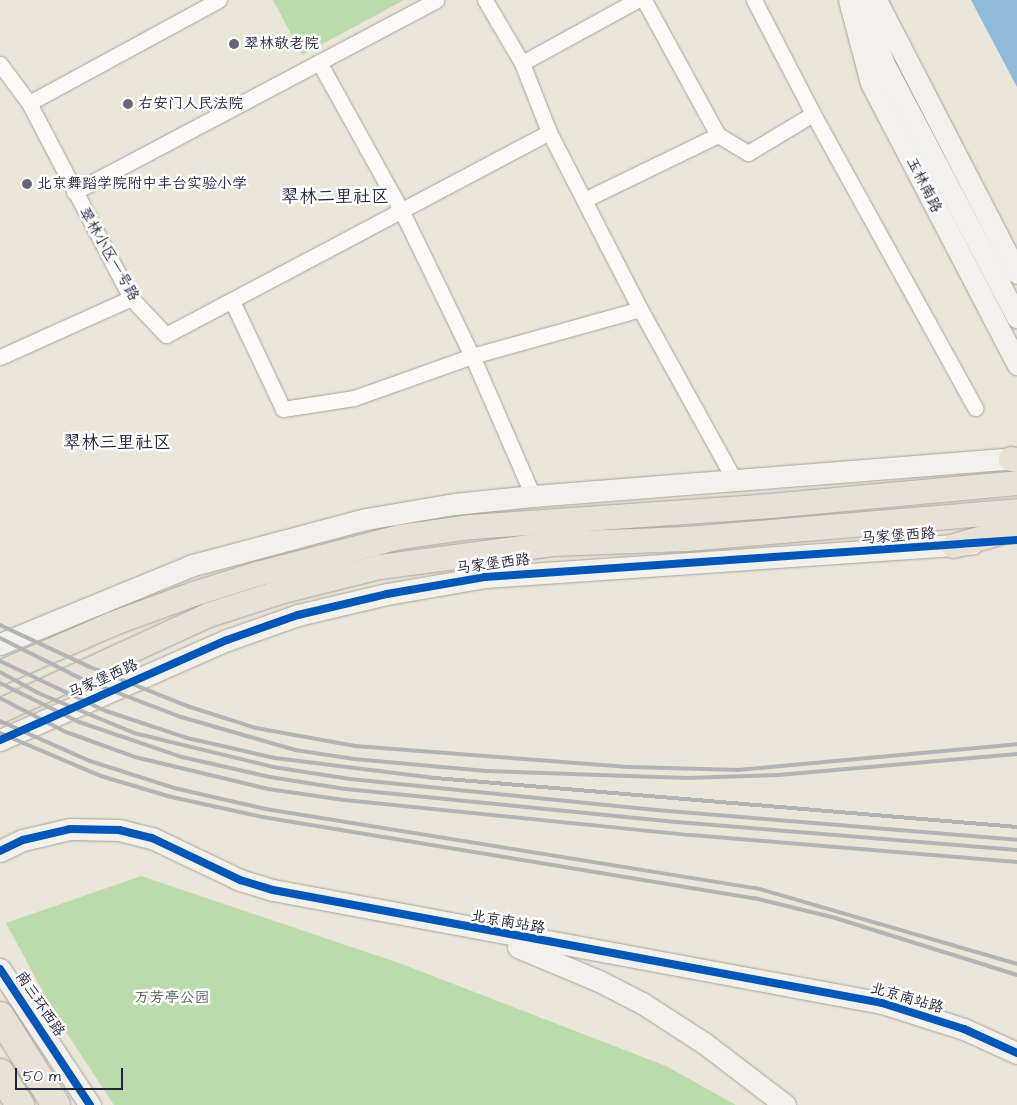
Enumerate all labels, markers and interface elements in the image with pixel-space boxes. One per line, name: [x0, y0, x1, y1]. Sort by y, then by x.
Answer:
place label: 翠林敬老院: [244, 35, 319, 53]
marker: 翠林敬老院: [228, 38, 240, 50]
place label: 右安门人民法院: [138, 95, 243, 113]
marker: 右安门人民法院: [122, 98, 134, 110]
street label: 玉林南路: [902, 154, 946, 216]
place label: 北京舞蹈学院附中丰台实验小学: [37, 175, 247, 193]
marker: 北京舞蹈学院附中丰台实验小学: [21, 178, 33, 190]
district label: 翠林二里社区: [281, 186, 389, 208]
street label: 翠林小区一号路: [75, 204, 143, 304]
district label: 翠林三里社区: [63, 432, 171, 454]
street label: 马家堡西路: [860, 524, 936, 548]
street label: 马家堡西路: [455, 550, 531, 578]
street label: 马家堡西路: [65, 656, 141, 702]
street label: 北京南站路: [470, 907, 546, 937]
street label: 南三环西路: [12, 968, 68, 1040]
street label: 北京南站路: [868, 979, 946, 1017]
park label: 万芳亭公园: [135, 989, 209, 1007]
scale bar: [18, 1058, 125, 1090]
text: 50 m: [23, 1066, 61, 1087]

